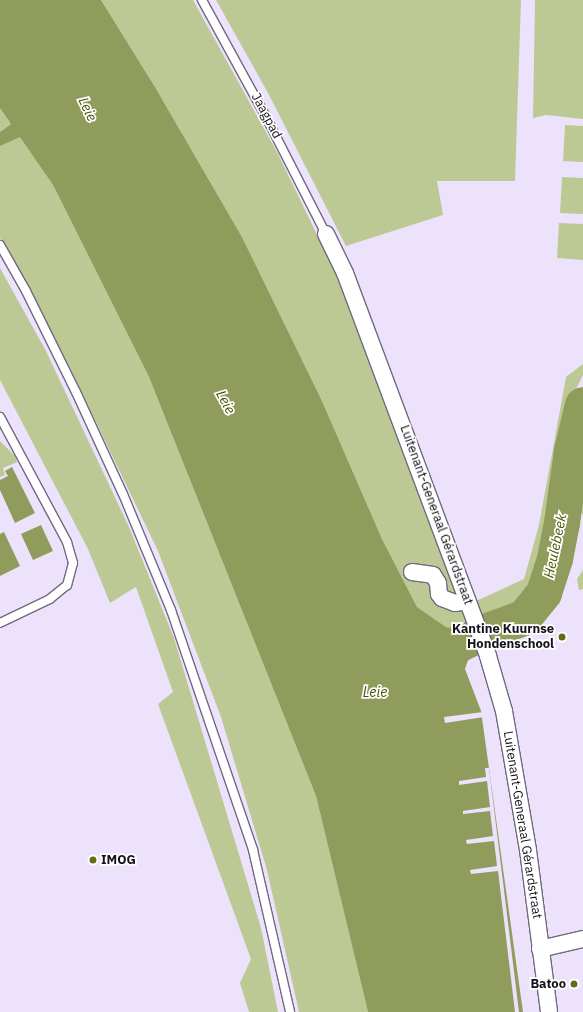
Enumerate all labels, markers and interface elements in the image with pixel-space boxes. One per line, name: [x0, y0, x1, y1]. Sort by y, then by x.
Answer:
street label: Jaagpad: [248, 91, 284, 141]
water label: Leie: [75, 94, 101, 124]
water label: Leie: [213, 387, 239, 417]
street label: Luitenant-Generaal Gérardstraat: [396, 423, 476, 607]
water label: Heulebeek: [540, 512, 570, 580]
place label: Kantine Kuurnse Hondenschool: [452, 622, 554, 653]
marker: Kantine Kuurnse Hondenschool: [557, 632, 567, 642]
water label: Leie: [363, 684, 387, 700]
street label: Luitenant-Generaal Gérardstraat: [499, 730, 545, 920]
place label: IMOG: [101, 852, 136, 868]
marker: IMOG: [88, 855, 98, 865]
place label: Batoo: [530, 976, 566, 992]
marker: Batoo: [569, 979, 579, 989]

